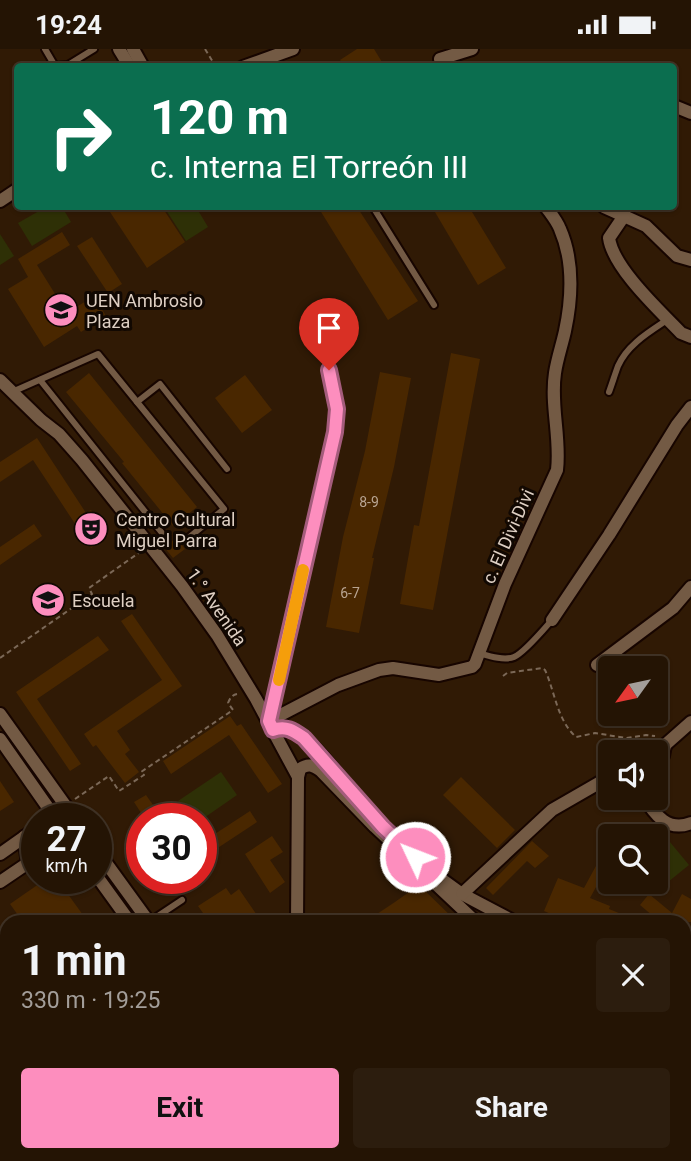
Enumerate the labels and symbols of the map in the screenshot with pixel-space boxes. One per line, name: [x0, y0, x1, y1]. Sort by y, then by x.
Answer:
place label: UEN Ambrosio Plaza: [86, 290, 203, 332]
school or university icon: UEN Ambrosio Plaza: [42, 291, 80, 329]
pin: [299, 298, 359, 370]
street label: c. El Divi-Divi: [478, 485, 538, 587]
house number: 8-9: [359, 494, 379, 510]
place label: Centro Cultural Miguel Parra: [116, 509, 236, 551]
theatre icon: Centro Cultural Miguel Parra: [72, 510, 110, 548]
street label: 1.° Avenida: [183, 564, 251, 650]
school or university icon: Escuela: [29, 581, 67, 619]
house number: 6-7: [340, 585, 360, 601]
place label: Escuela: [72, 590, 135, 611]
north arrow: [598, 656, 668, 726]
speed limit sign: 30: [126, 803, 217, 894]
position arrow: [378, 820, 452, 894]

